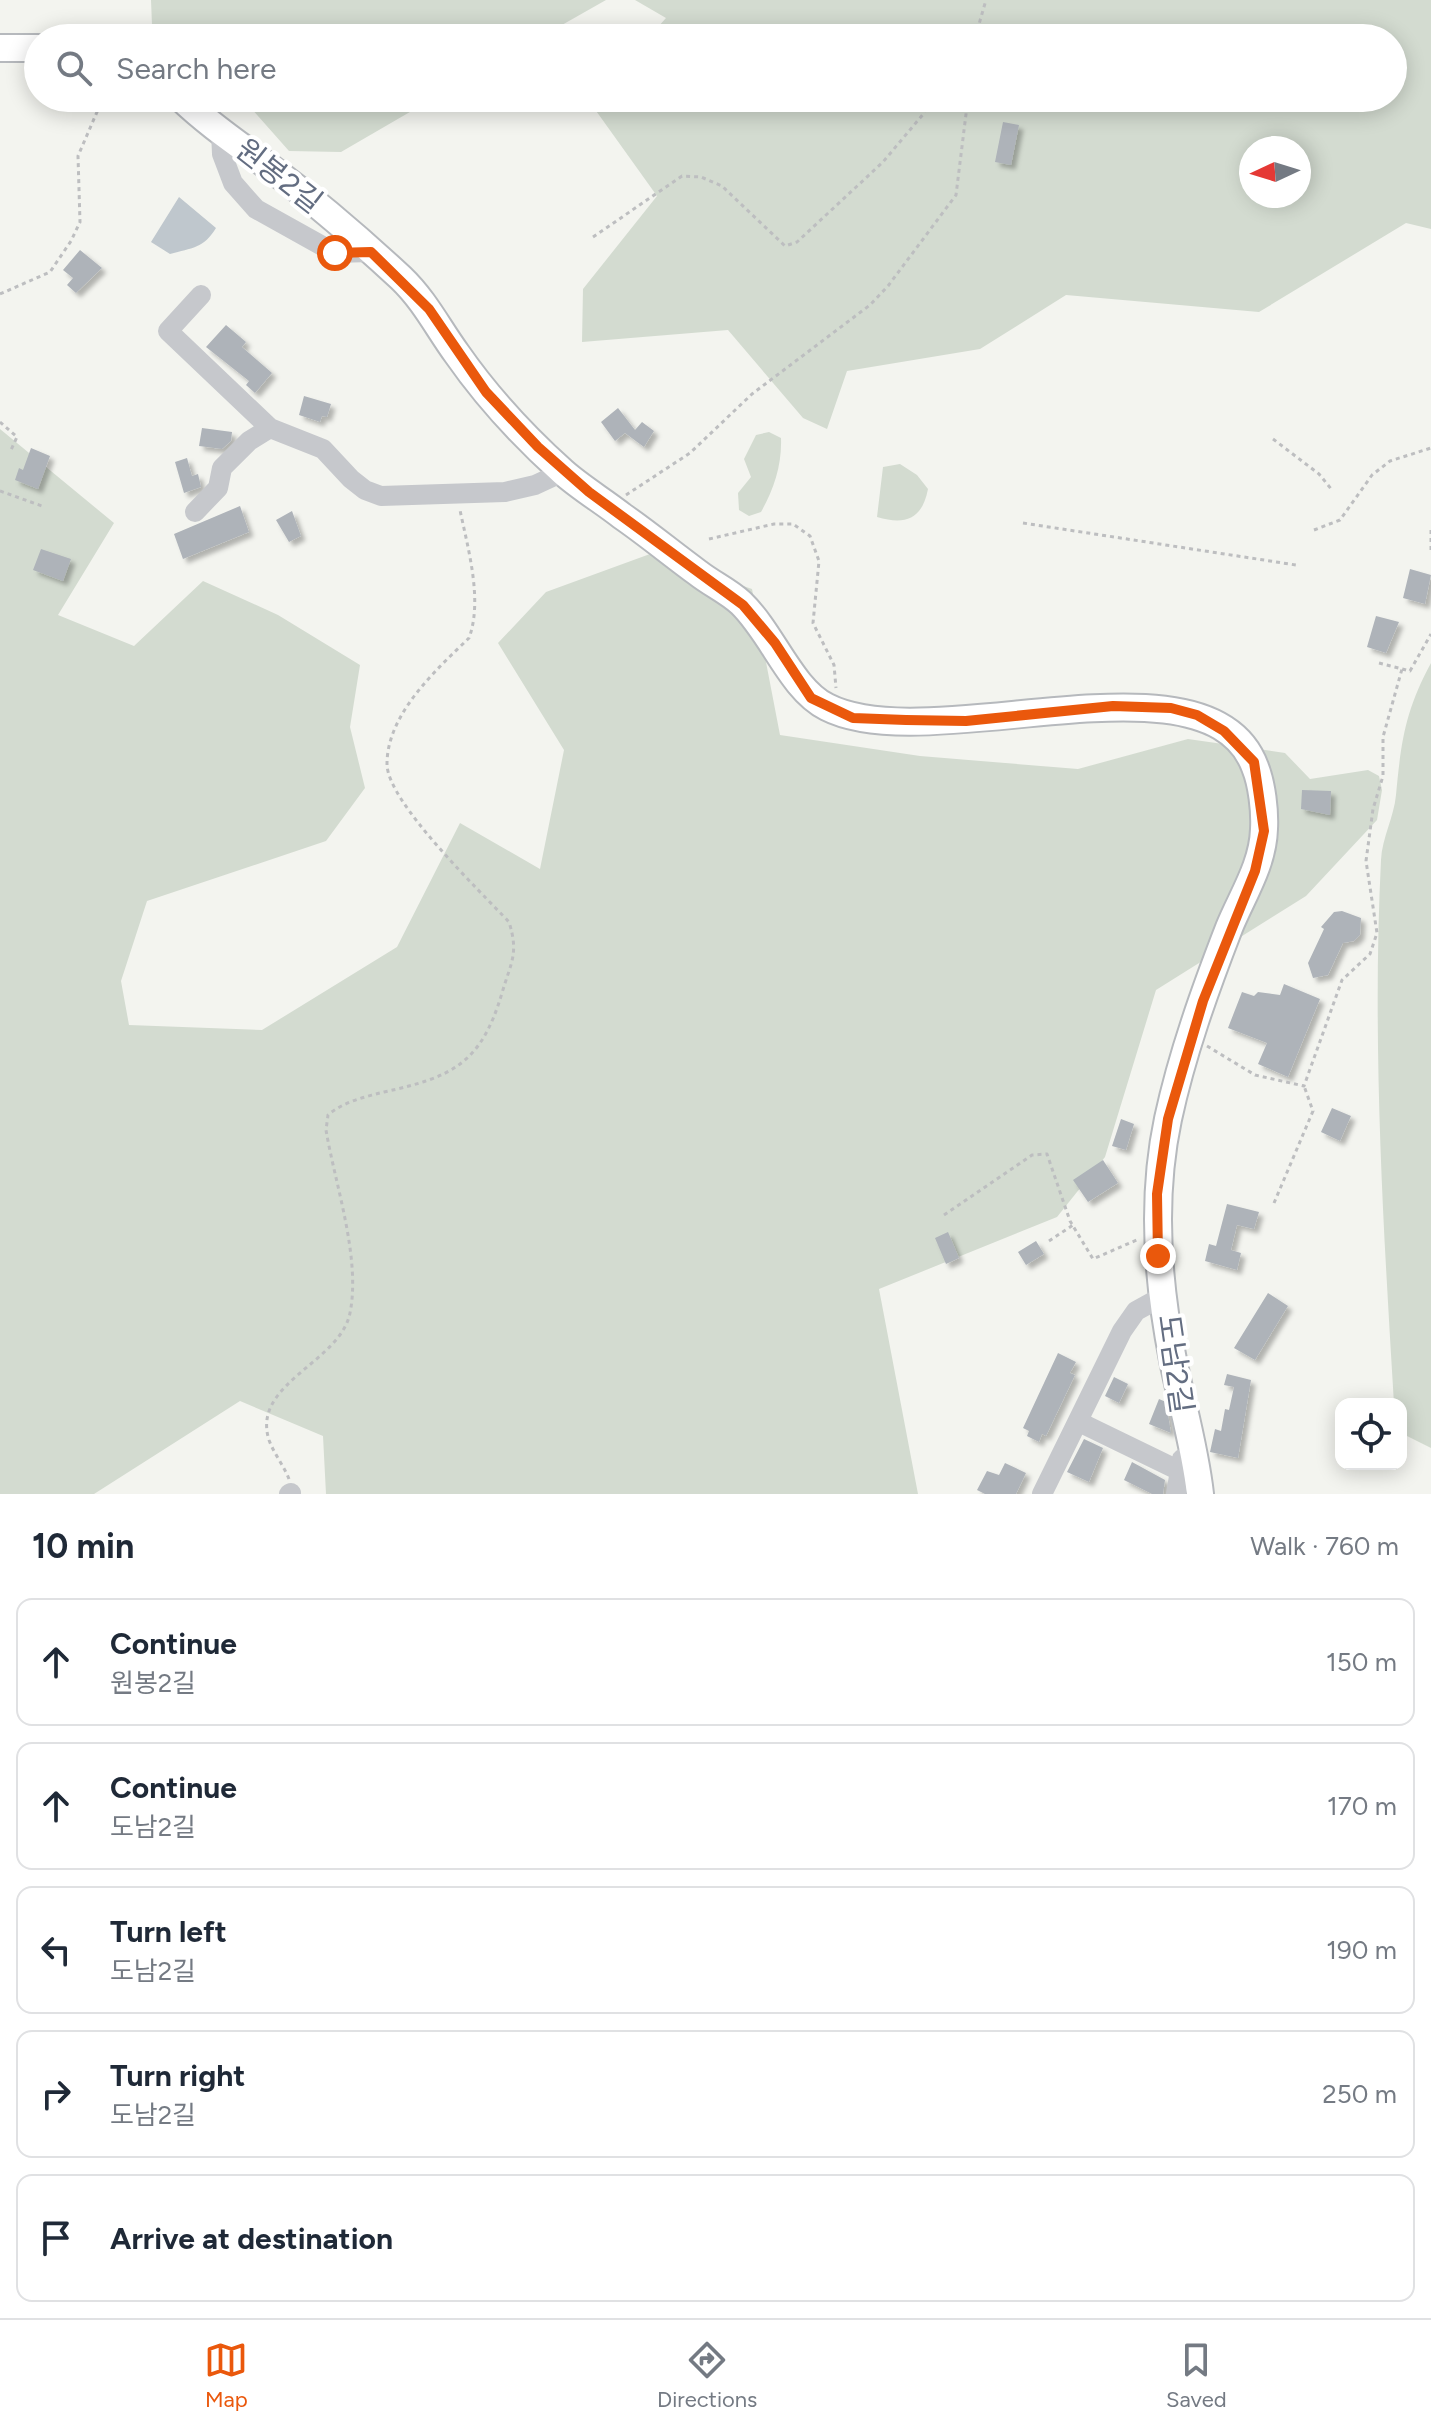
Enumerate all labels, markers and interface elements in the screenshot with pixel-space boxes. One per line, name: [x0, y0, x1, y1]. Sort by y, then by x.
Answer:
search box: [24, 24, 1407, 112]
icon: search: [52, 46, 96, 90]
text: Search here: [116, 50, 276, 87]
street label: 원봉2길: [229, 130, 330, 221]
north arrow: [1239, 136, 1311, 208]
route start: [317, 235, 353, 271]
route end: [1140, 1238, 1176, 1274]
street label: 도남2길: [1150, 1312, 1201, 1416]
map controls: [1335, 1398, 1407, 1470]
button: locate: [1335, 1398, 1407, 1470]
text: 10 min: [32, 1526, 134, 1567]
text: Walk · 760 m: [1250, 1530, 1399, 1562]
text: Continue: [110, 1625, 237, 1662]
icon: ahead: [34, 1640, 78, 1684]
text: 150 m: [1326, 1646, 1397, 1678]
text: 원봉2길: [110, 1667, 196, 1699]
text: Continue: [110, 1769, 237, 1806]
icon: ahead: [34, 1784, 78, 1828]
text: 170 m: [1327, 1790, 1397, 1822]
text: 도남2길: [110, 1811, 196, 1843]
text: Turn left: [110, 1913, 227, 1950]
icon: left: [34, 1928, 78, 1972]
text: 190 m: [1326, 1934, 1397, 1966]
text: 도남2길: [110, 1955, 196, 1987]
text: Turn right: [110, 2057, 245, 2094]
icon: right: [34, 2072, 78, 2116]
text: 250 m: [1322, 2078, 1397, 2110]
text: 도남2길: [110, 2099, 196, 2131]
icon: arrive: [34, 2216, 78, 2260]
text: Arrive at destination: [110, 2220, 393, 2257]
tab: Map: [204, 2338, 248, 2413]
tab: Directions: [657, 2338, 757, 2413]
tab: Saved: [1166, 2338, 1227, 2413]

